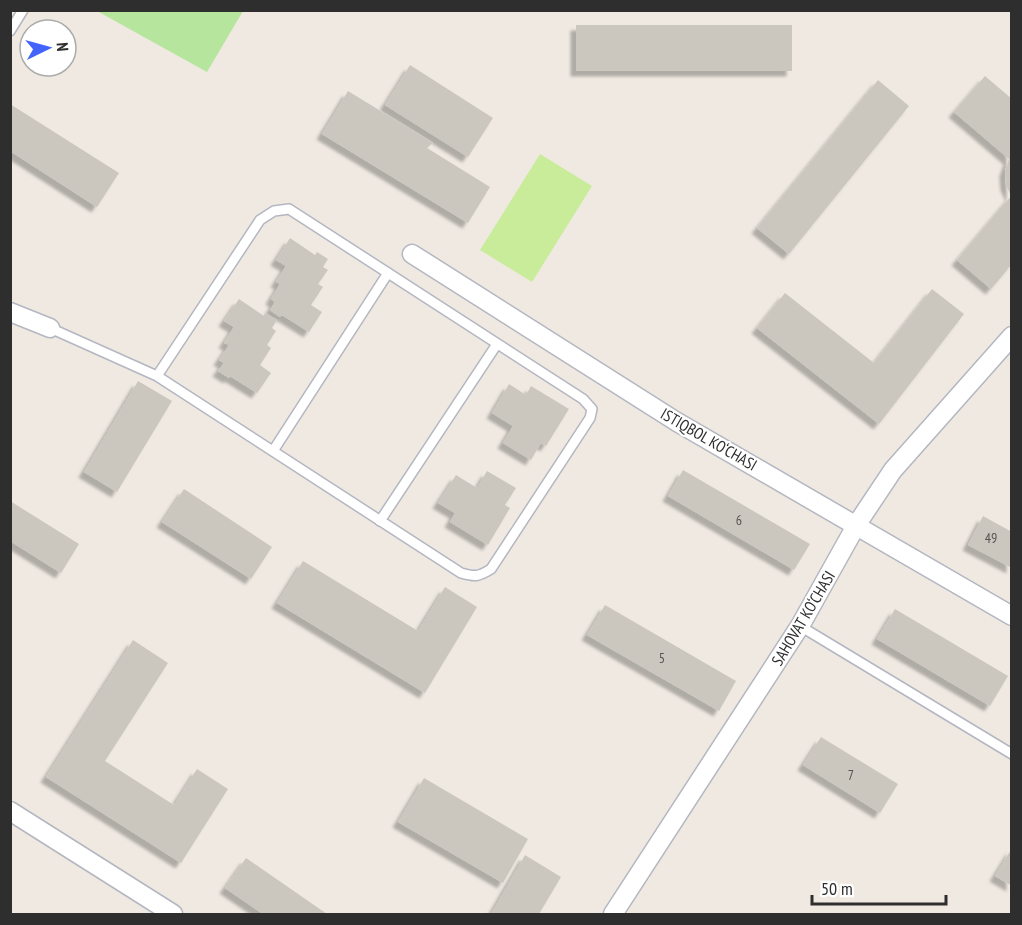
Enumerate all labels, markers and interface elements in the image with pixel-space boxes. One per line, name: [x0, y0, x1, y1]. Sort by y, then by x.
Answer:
north arrow: [18, 18, 78, 78]
text: N: [53, 42, 73, 52]
street label: ISTIQBOL KO‘CHASI: [657, 403, 761, 475]
house number: 6: [736, 511, 742, 529]
house number: 49: [985, 529, 997, 547]
street label: SAHOVAT KO‘CHASI: [767, 567, 839, 669]
house number: 5: [659, 649, 665, 667]
house number: 7: [848, 766, 854, 784]
scale bar: [812, 868, 946, 906]
text: 50 m: [821, 877, 853, 900]

